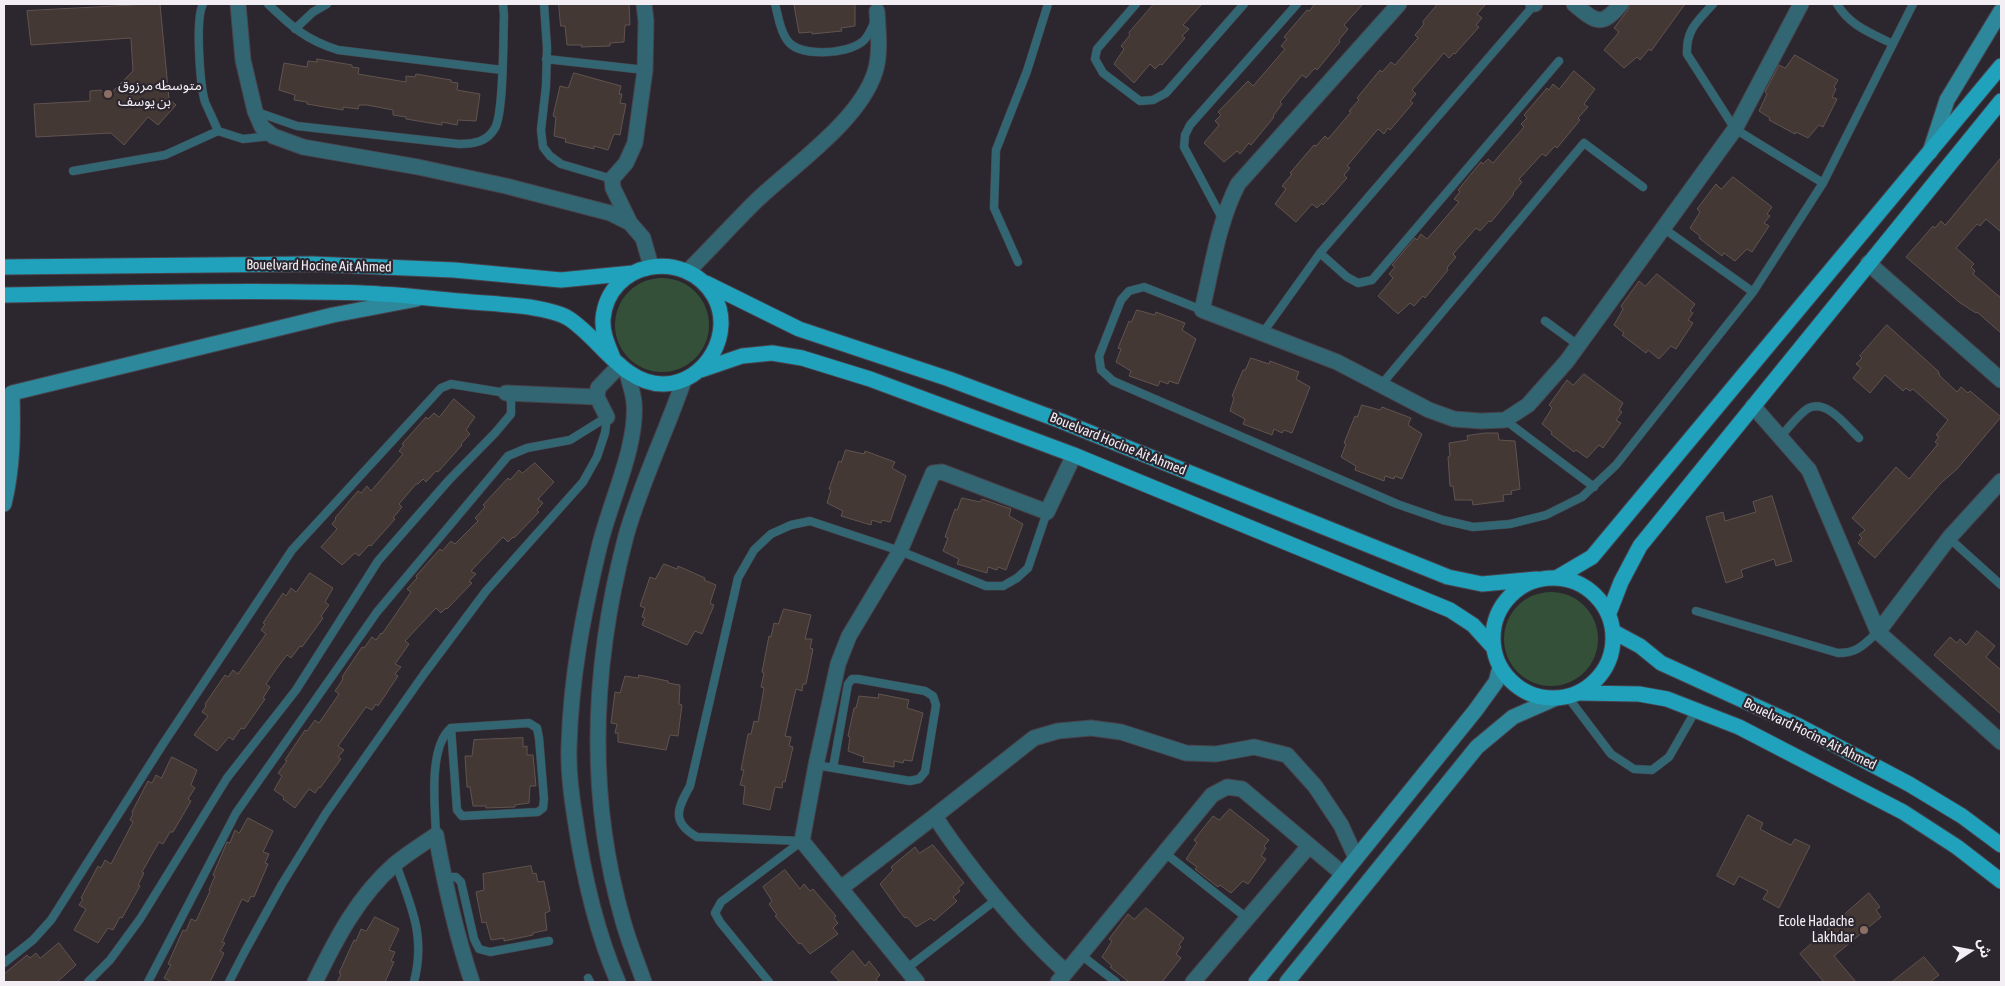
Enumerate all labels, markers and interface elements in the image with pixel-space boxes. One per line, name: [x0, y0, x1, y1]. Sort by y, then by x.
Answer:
place label: متوسطه مرزوق بن يوسف: [118, 78, 202, 110]
marker: متوسطه مرزوق بن يوسف: [102, 88, 114, 100]
street label: Bouelvard Hocine Ait Ahmed: [246, 256, 392, 276]
street label: Bouelvard Hocine Ait Ahmed: [1047, 409, 1189, 479]
street label: Bouelvard Hocine Ait Ahmed: [1741, 695, 1879, 773]
place label: Ecole Hadache Lakhdar: [1778, 914, 1854, 946]
marker: Ecole Hadache Lakhdar: [1858, 924, 1870, 936]
north arrow: [1945, 926, 1995, 976]
text: ش: [1975, 937, 1994, 959]

